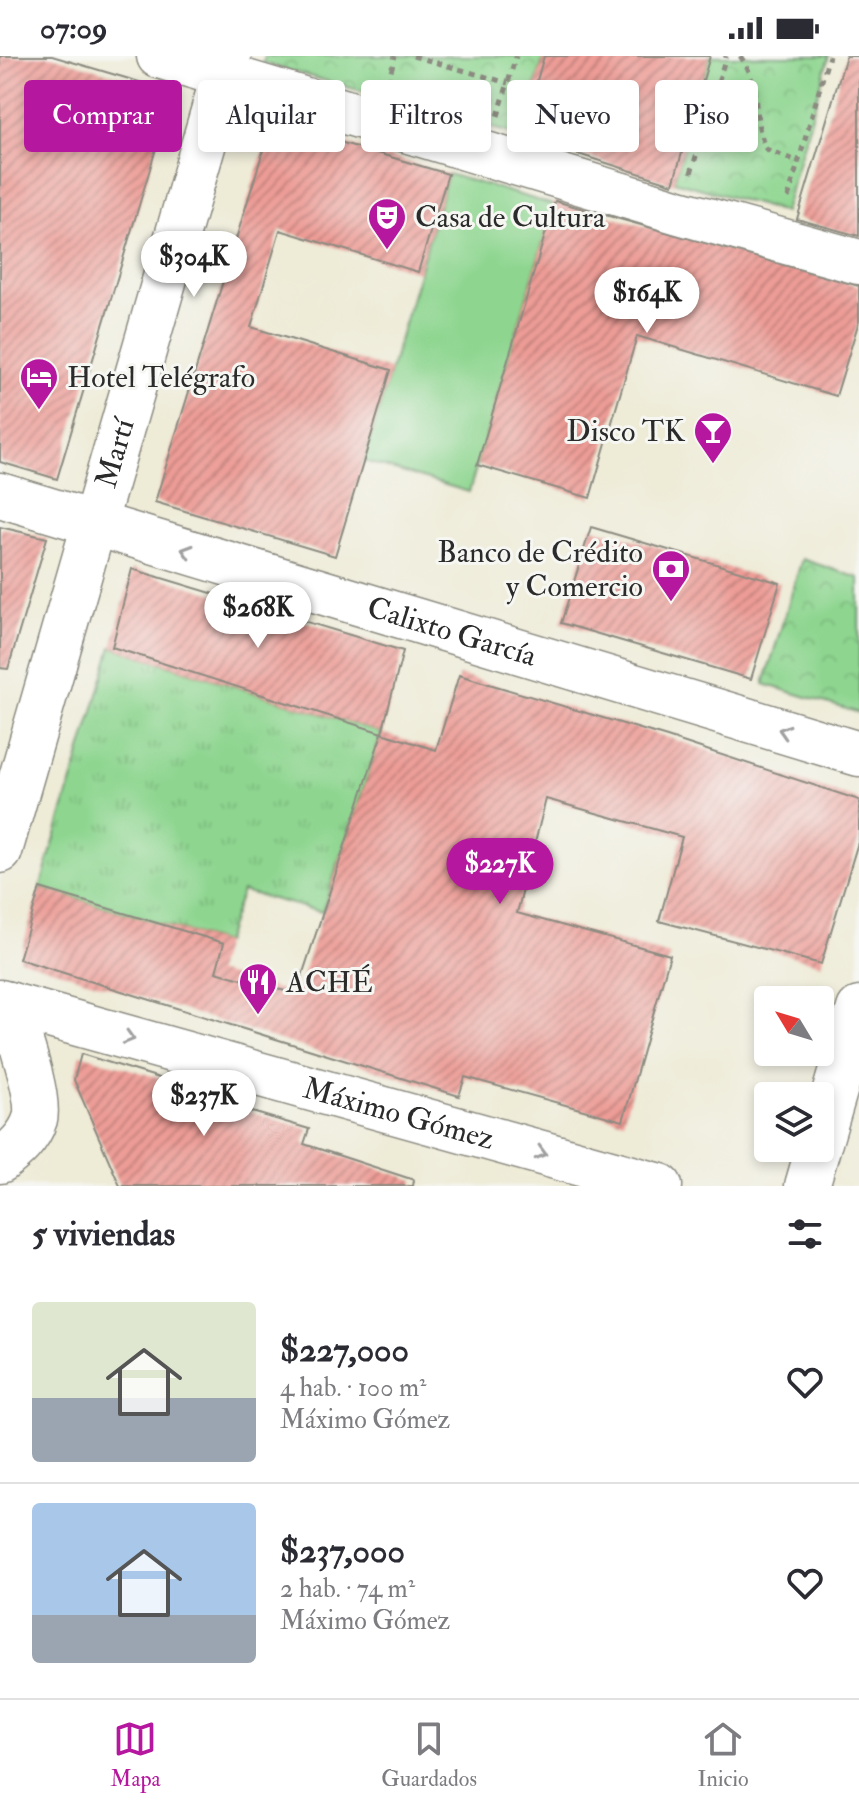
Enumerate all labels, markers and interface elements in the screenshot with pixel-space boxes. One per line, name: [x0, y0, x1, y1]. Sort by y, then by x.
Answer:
text: 07:09: [40, 10, 107, 47]
chip: Comprar: [24, 80, 182, 152]
chip: Alquilar: [198, 80, 345, 152]
chip: Filtros: [361, 80, 491, 152]
chip: Nuevo: [507, 80, 639, 152]
chip: Piso: [655, 80, 758, 152]
theatre icon: Casa de Cultura: [366, 196, 408, 251]
place label: Casa de Cultura: [415, 199, 606, 236]
pin: $304K: [138, 231, 250, 299]
text: $304K: [159, 241, 229, 273]
pin: $164K: [591, 267, 703, 335]
text: $164K: [612, 277, 682, 309]
hotel icon: Hotel Telégrafo: [18, 356, 60, 411]
place label: Hotel Telégrafo: [67, 359, 255, 396]
bar icon: Disco TK: [692, 410, 734, 465]
street label: Martí: [88, 413, 143, 492]
place label: Disco TK: [566, 413, 686, 450]
place label: Banco de Crédito y Comercio: [437, 534, 643, 605]
one-way arrow: [181, 544, 194, 560]
bank icon: Banco de Crédito y Comercio: [650, 548, 692, 603]
pin: $268K: [202, 582, 314, 650]
street label: Calixto García: [363, 589, 541, 675]
text: $268K: [222, 592, 294, 624]
one-way arrow: [778, 725, 792, 741]
pin: $227K: [444, 838, 556, 906]
text: $227K: [464, 848, 536, 880]
restaurant icon: ACHÉ: [237, 961, 279, 1016]
place label: ACHÉ: [285, 963, 373, 1001]
north arrow: [754, 986, 834, 1066]
map controls: [754, 986, 834, 1162]
one-way arrow: [122, 1028, 136, 1045]
street label: Máximo Gómez: [299, 1069, 498, 1158]
pin: $237K: [148, 1070, 260, 1138]
text: $237K: [170, 1080, 238, 1112]
button: layers: [754, 1082, 834, 1162]
one-way arrow: [534, 1144, 548, 1160]
icon: filters: [783, 1212, 827, 1256]
text: 5 viviendas: [32, 1213, 175, 1256]
text: $227,000: [280, 1329, 409, 1372]
icon: home: [96, 1334, 192, 1430]
icon: heart: [783, 1360, 827, 1404]
text: 4 hab. · 100 m²: [280, 1372, 426, 1404]
text: Máximo Gómez: [280, 1404, 450, 1436]
text: $237,000: [280, 1530, 405, 1573]
icon: home: [96, 1535, 192, 1631]
icon: heart: [783, 1561, 827, 1605]
text: 2 hab. · 74 m²: [280, 1573, 415, 1605]
text: Máximo Gómez: [280, 1605, 450, 1637]
tab: Mapa: [110, 1717, 161, 1793]
tab: Guardados: [381, 1717, 477, 1793]
tab: Inicio: [698, 1717, 749, 1793]

